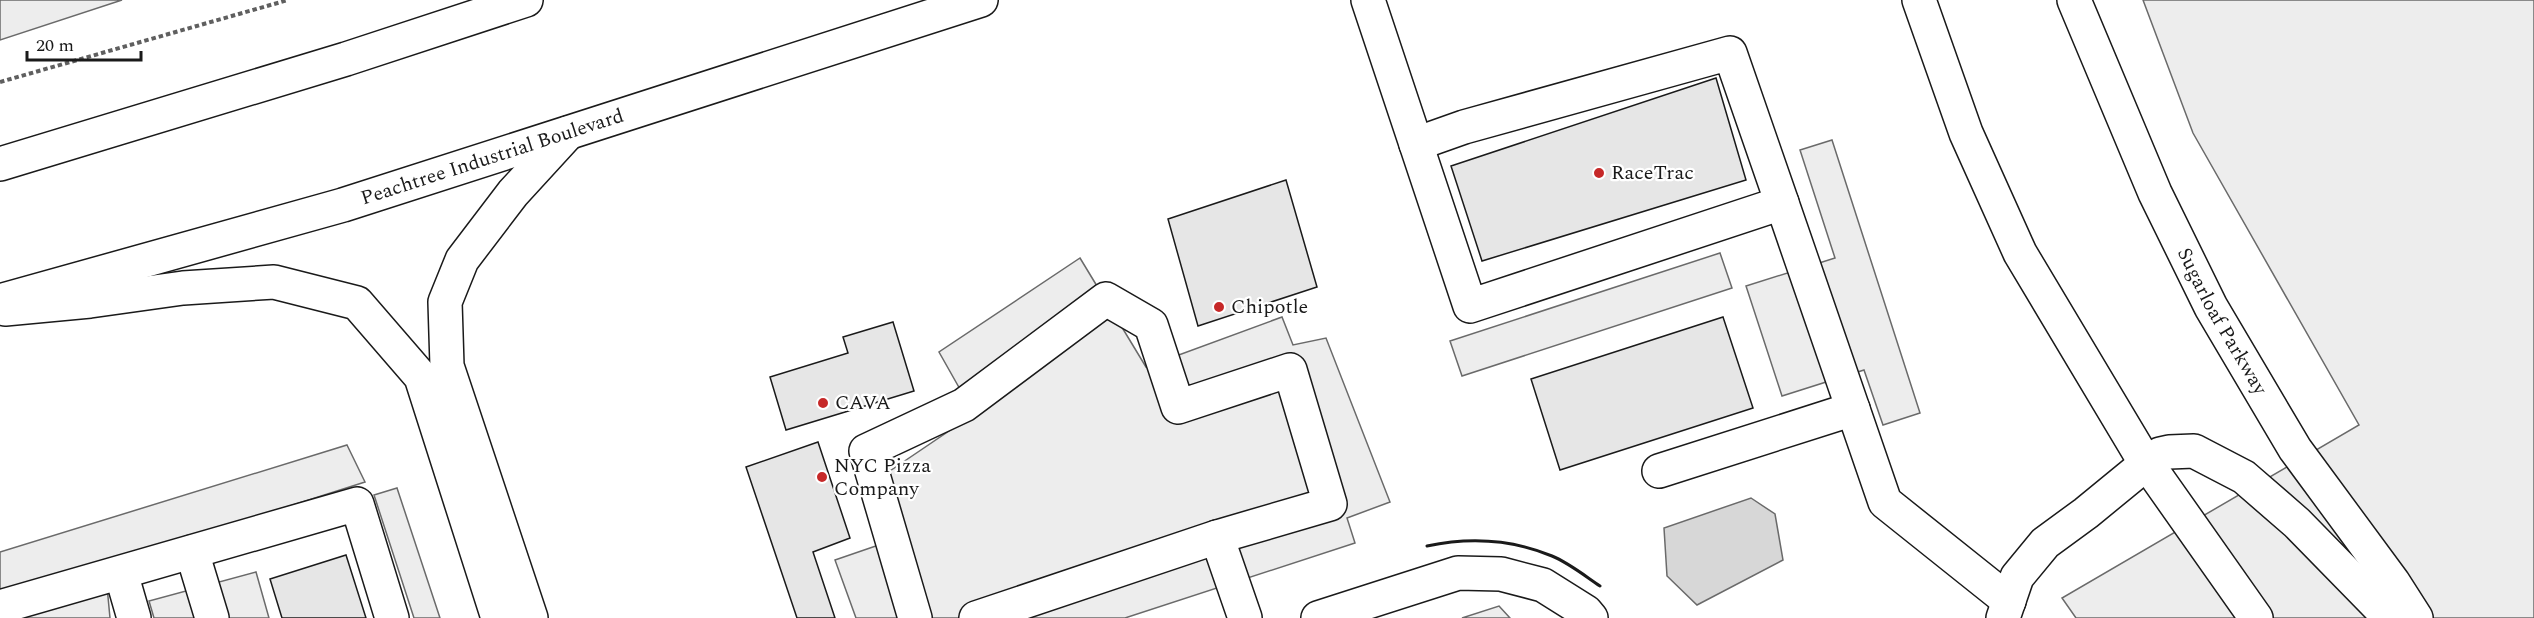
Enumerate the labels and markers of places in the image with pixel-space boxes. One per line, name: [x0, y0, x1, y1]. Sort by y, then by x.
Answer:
place label: RaceTrac: [1611, 158, 1694, 188]
marker: RaceTrac: [1592, 166, 1606, 180]
place label: Chipotle: [1231, 292, 1308, 322]
marker: Chipotle: [1212, 300, 1226, 314]
place label: CAVA: [835, 388, 891, 418]
marker: CAVA: [816, 396, 830, 410]
place label: NYC Pizza Company: [834, 451, 931, 504]
marker: NYC Pizza Company: [815, 470, 829, 484]

